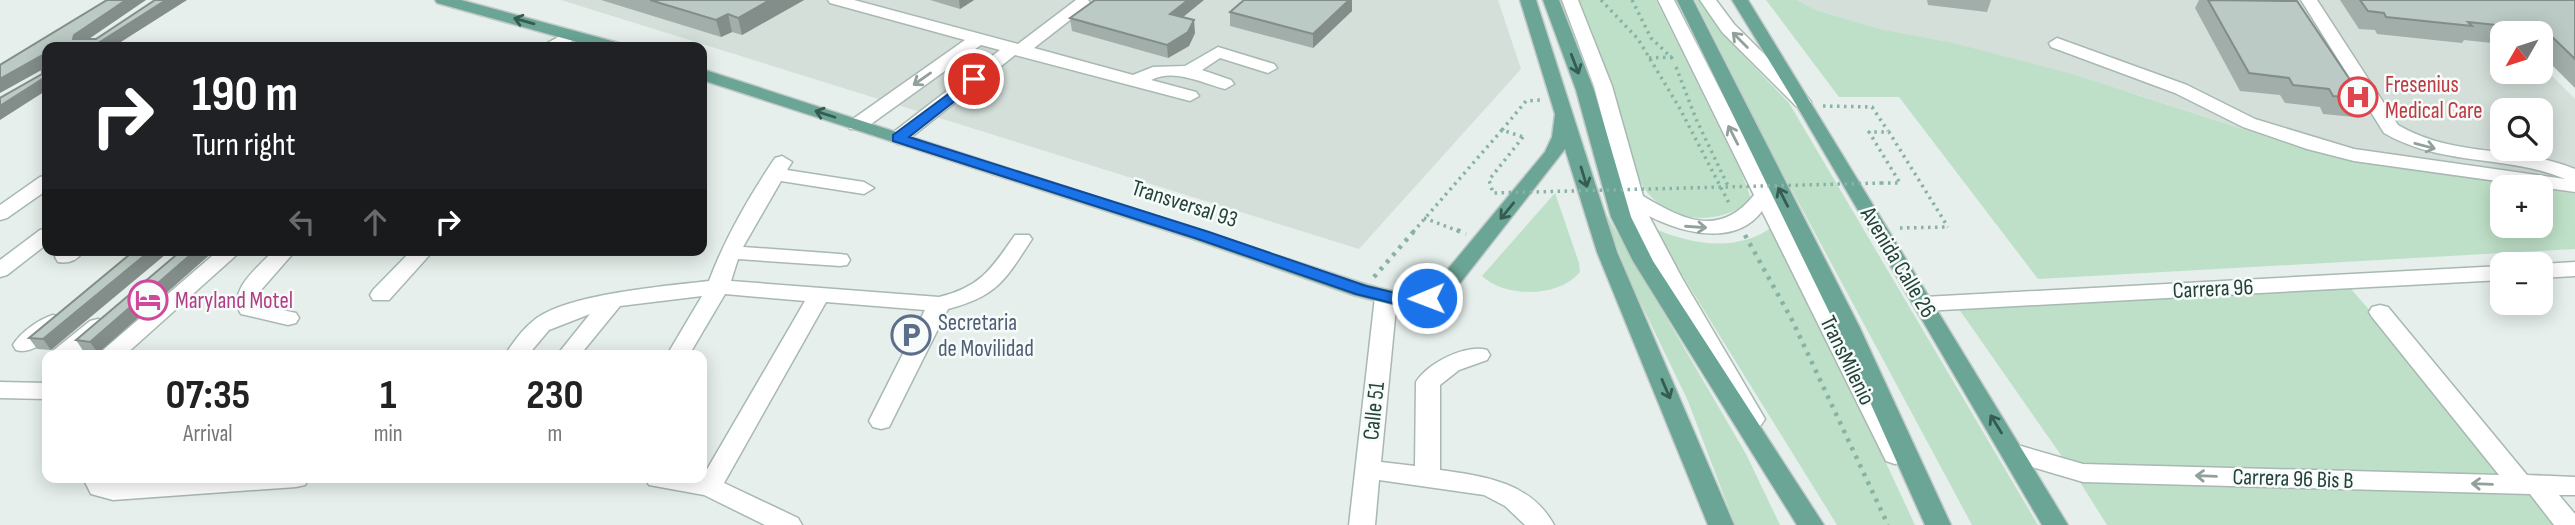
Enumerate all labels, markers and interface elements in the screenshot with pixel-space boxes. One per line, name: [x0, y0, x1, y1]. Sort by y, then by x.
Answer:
one-way arrow: [513, 14, 535, 27]
north arrow: [2490, 21, 2553, 84]
map controls: [2490, 21, 2553, 315]
one-way arrow: [1732, 32, 1749, 49]
pin: [944, 49, 1004, 109]
one-way arrow: [1570, 52, 1582, 74]
icon: arrive: [955, 60, 993, 98]
text: 190 m: [192, 66, 298, 125]
icon: right: [77, 70, 168, 161]
place label: Fresenius Medical Care: [2385, 71, 2483, 125]
one-way arrow: [913, 72, 932, 86]
hospital icon: Fresenius Medical Care: [2337, 76, 2379, 118]
button: search: [2490, 98, 2553, 161]
one-way arrow: [814, 107, 836, 120]
one-way arrow: [1726, 125, 1740, 146]
text: Turn right: [192, 126, 296, 165]
one-way arrow: [2413, 140, 2436, 153]
one-way arrow: [1579, 166, 1592, 188]
street label: Transversal 93: [1128, 174, 1241, 234]
button: +: [2490, 175, 2553, 238]
one-way arrow: [1776, 187, 1790, 208]
one-way arrow: [1499, 201, 1514, 219]
street label: Avenida Calle 26: [1854, 201, 1942, 323]
icon: left: [283, 203, 321, 241]
icon: ahead: [356, 203, 394, 241]
icon: right: [429, 203, 467, 241]
one-way arrow: [1684, 221, 1707, 234]
button: −: [2490, 252, 2553, 315]
position arrow: [1390, 261, 1464, 335]
street label: Carrera 96: [2172, 273, 2254, 305]
hotel icon: Maryland Motel: [127, 279, 169, 321]
place label: Maryland Motel: [175, 287, 293, 315]
place label: Secretaria de Movilidad: [938, 309, 1034, 363]
street label: TransMilenio: [1813, 311, 1881, 410]
parking icon: Secretaria de Movilidad: [890, 314, 932, 356]
text: 07:35: [166, 370, 250, 421]
text: 1: [380, 370, 396, 421]
text: 230: [526, 370, 583, 421]
one-way arrow: [1660, 378, 1673, 400]
street label: Calle 51: [1357, 381, 1391, 442]
one-way arrow: [1988, 415, 2003, 434]
text: Arrival: [183, 420, 233, 448]
text: min: [374, 420, 403, 448]
text: m: [547, 420, 562, 448]
street label: Carrera 96 Bis B: [2232, 463, 2354, 495]
one-way arrow: [2195, 469, 2218, 483]
one-way arrow: [2471, 477, 2494, 490]

